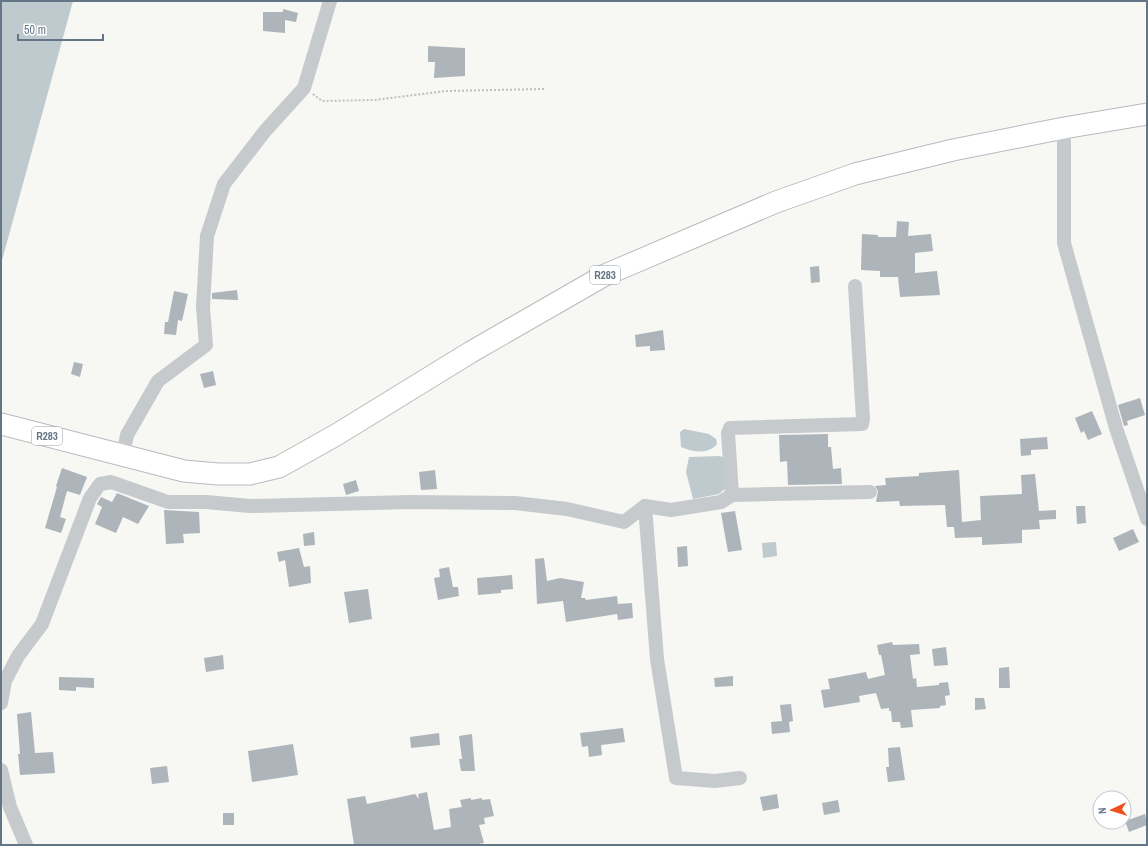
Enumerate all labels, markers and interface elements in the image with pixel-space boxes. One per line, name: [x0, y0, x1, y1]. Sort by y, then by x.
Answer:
scale bar: [18, 16, 103, 42]
text: 50 m: [24, 22, 46, 38]
road number: R283: [590, 266, 620, 284]
road number: R283: [32, 427, 62, 445]
north arrow: [1092, 790, 1132, 830]
text: N: [1095, 807, 1109, 814]

